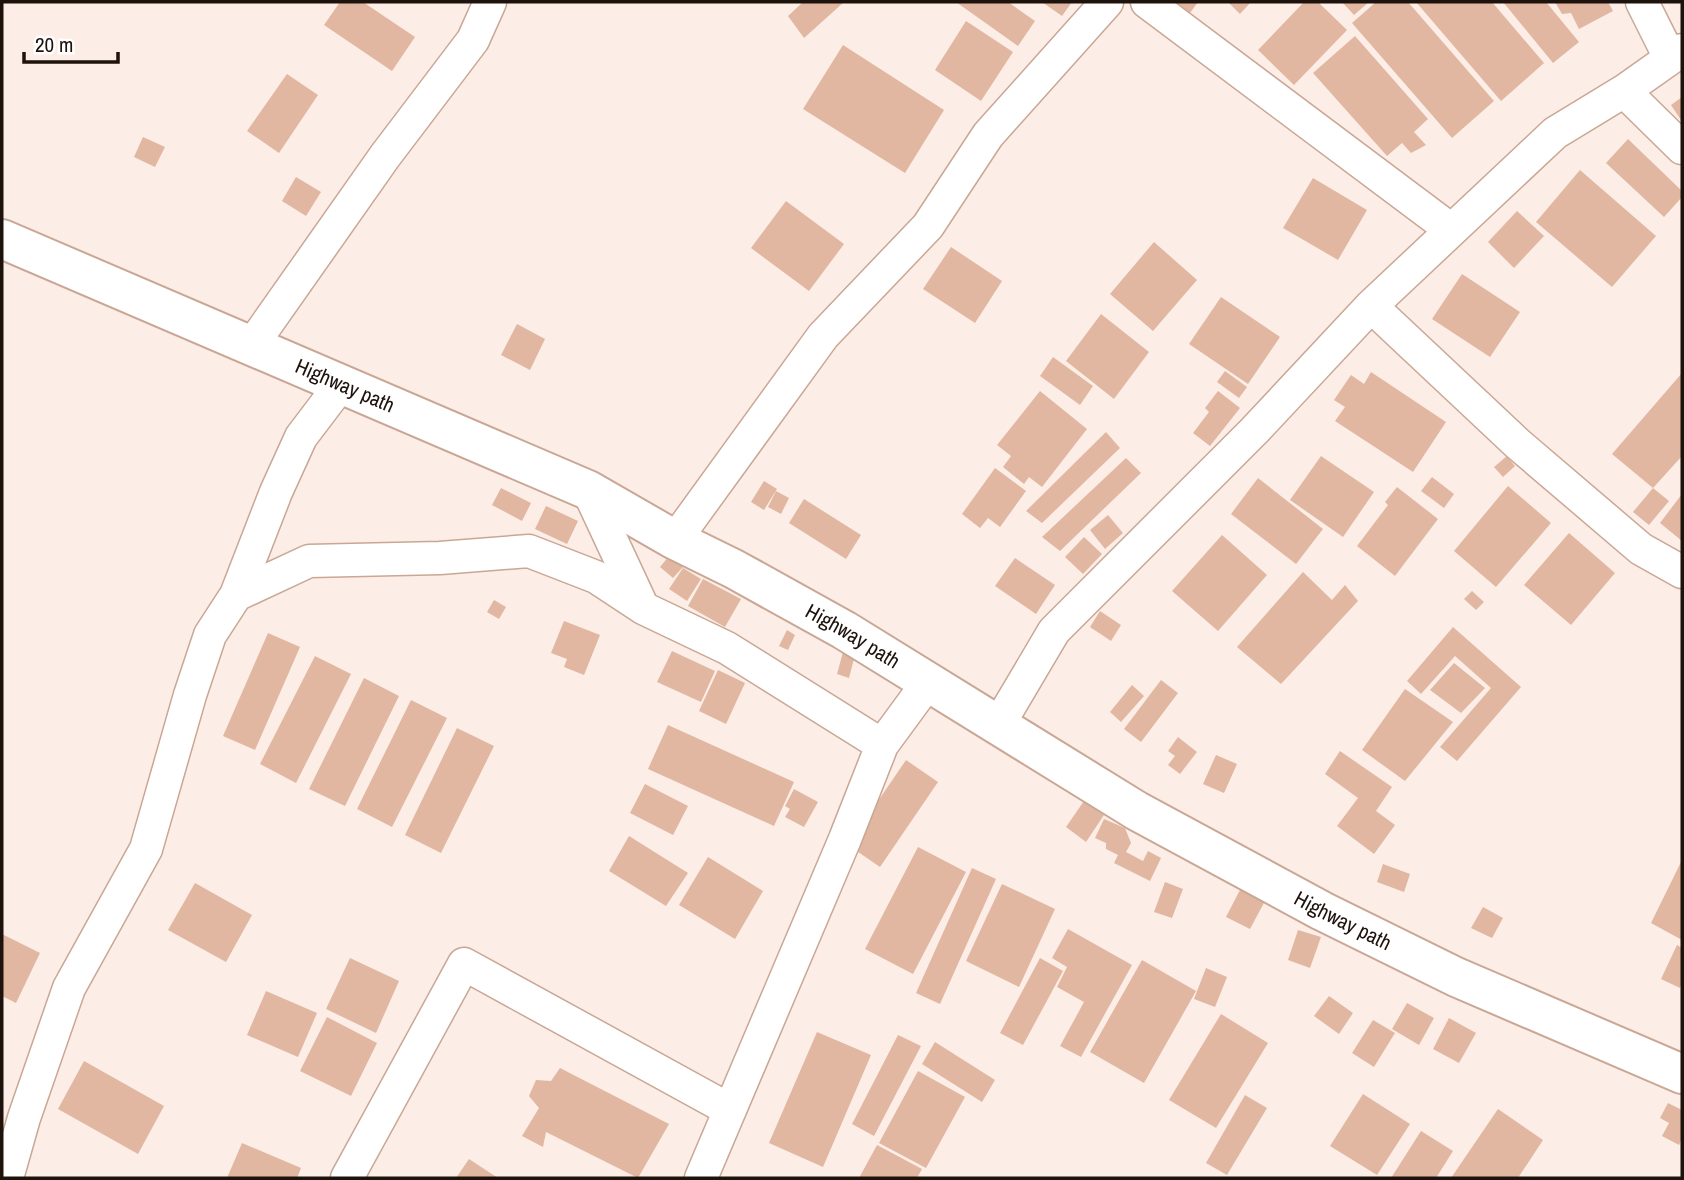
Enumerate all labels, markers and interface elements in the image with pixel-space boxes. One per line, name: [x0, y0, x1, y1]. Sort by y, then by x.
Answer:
scale bar: [24, 21, 119, 65]
text: 20 m: [35, 30, 73, 59]
street label: Highway path: [291, 351, 399, 419]
street label: Highway path: [800, 596, 906, 675]
street label: Highway path: [1289, 884, 1396, 957]

